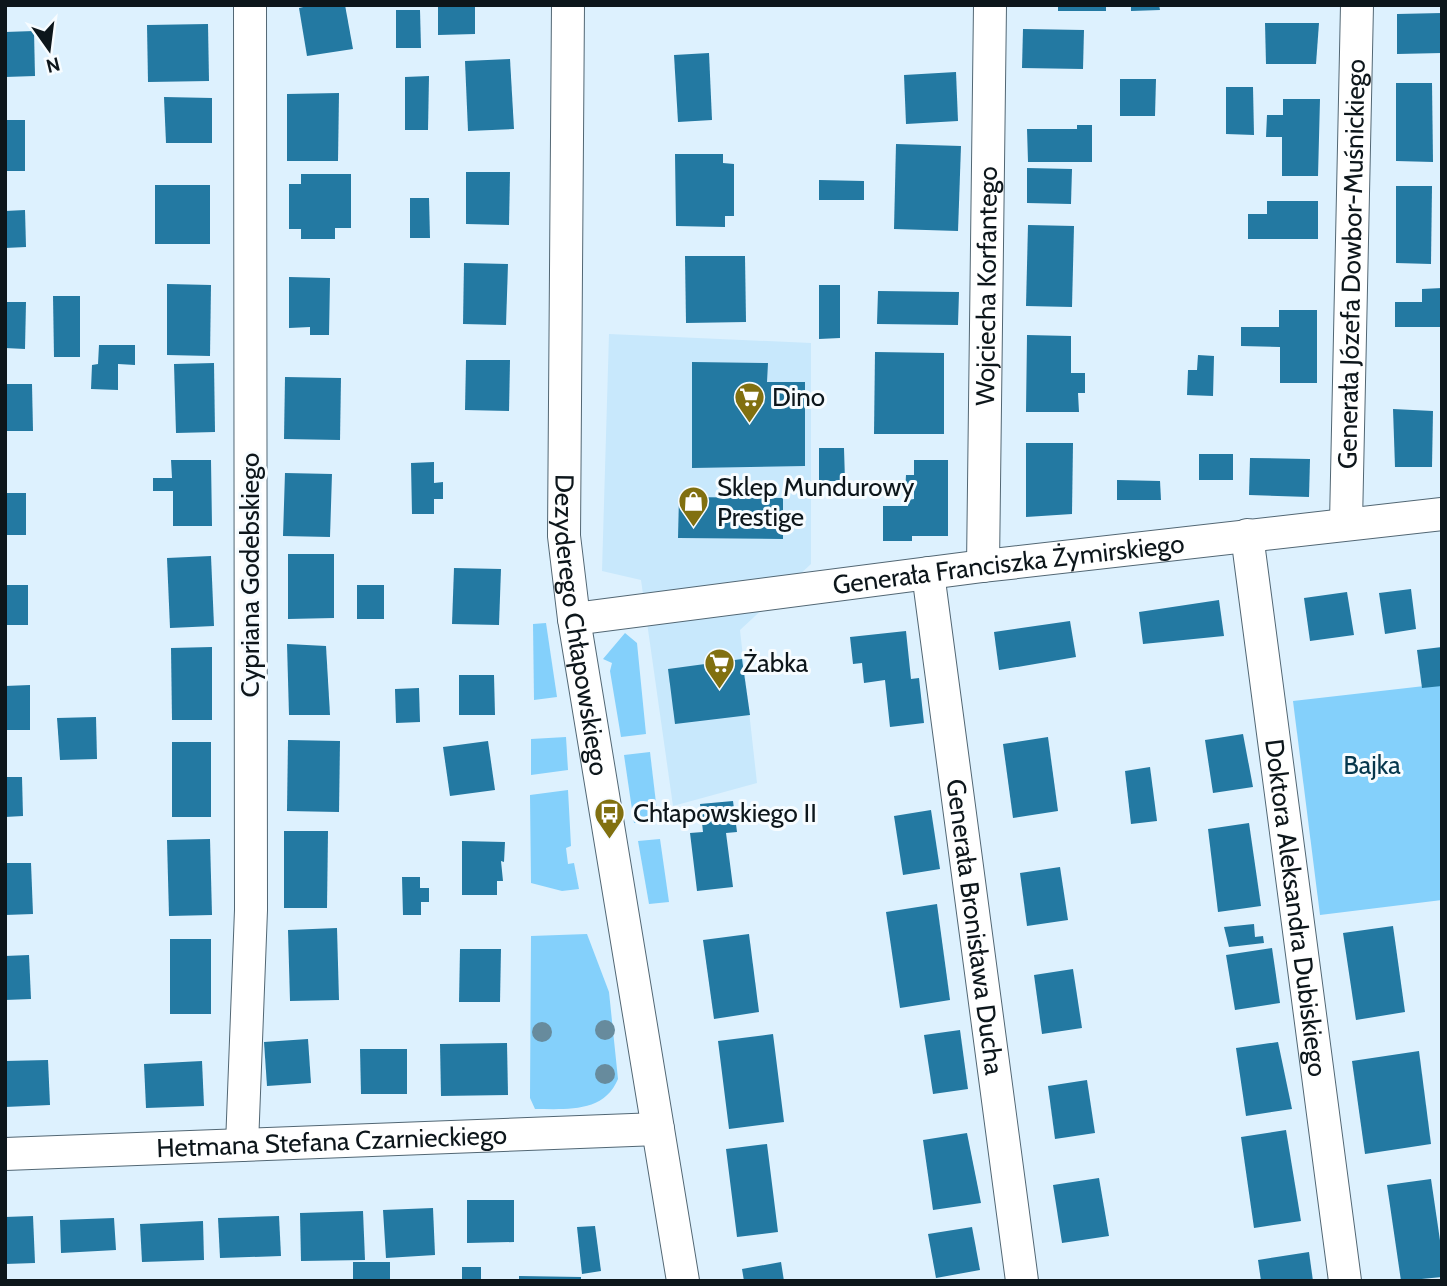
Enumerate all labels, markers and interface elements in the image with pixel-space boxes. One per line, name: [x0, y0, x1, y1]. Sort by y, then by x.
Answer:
north arrow: [14, 14, 84, 84]
text: N: [44, 52, 62, 78]
street label: Generała Józefa Dowbor-Muśnickiego: [1331, 59, 1372, 469]
street label: Wojciecha Korfantego: [969, 166, 1004, 406]
supermarket icon: Dino: [732, 380, 766, 424]
place label: Dino: [772, 381, 825, 413]
street label: Cypriana Godebskiego: [234, 453, 266, 697]
place label: Sklep Mundurowy Prestige: [717, 471, 914, 533]
street label: Dezyderego Chłapowskiego: [548, 474, 616, 778]
shop icon: Sklep Mundurowy Prestige: [677, 485, 711, 529]
street label: Generała Franciszka Żymirskiego: [831, 527, 1186, 601]
supermarket icon: Żabka: [703, 646, 737, 690]
place label: Żabka: [743, 647, 809, 679]
street label: Doktora Aleksandra Dubiskiego: [1258, 737, 1334, 1079]
park label: Bajka: [1343, 749, 1401, 781]
street label: Generała Bronisława Ducha: [940, 777, 1011, 1077]
bus stop icon: Chłapowskiego II: [593, 796, 627, 840]
place label: Chłapowskiego II: [633, 797, 817, 829]
street label: Hetmana Stefana Czarnieckiego: [156, 1119, 508, 1164]

